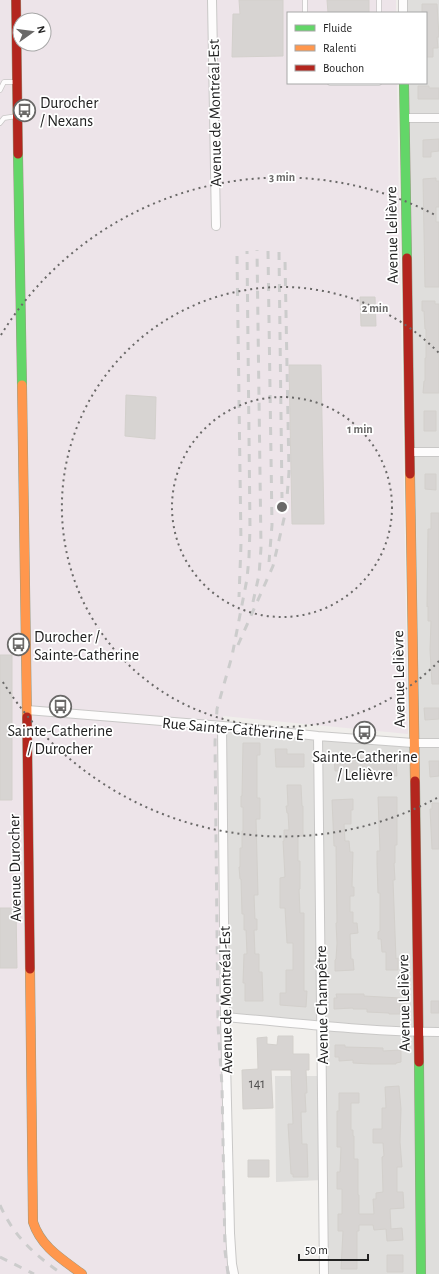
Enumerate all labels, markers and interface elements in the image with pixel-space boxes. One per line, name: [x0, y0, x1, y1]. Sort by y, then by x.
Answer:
north arrow: [12, 12, 52, 52]
legend: [287, 12, 427, 84]
text: Fluide: [323, 22, 352, 34]
text: N: [35, 25, 47, 35]
street label: Avenue de Montréal-Est: [206, 39, 224, 187]
text: Ralenti: [323, 42, 356, 54]
text: Bouchon: [323, 62, 364, 74]
place label: Durocher / Nexans: [40, 95, 99, 129]
bus stop icon: Durocher / Nexans: [11, 98, 37, 124]
text: 3 min: [269, 171, 295, 183]
street label: Avenue Lelièvre: [383, 186, 401, 284]
text: 2 min: [362, 302, 388, 314]
text: 1 min: [347, 423, 373, 435]
centre of rings: [275, 500, 289, 514]
place label: Durocher / Sainte-Catherine: [34, 629, 139, 663]
street label: Avenue Lelièvre: [390, 630, 408, 728]
bus stop icon: Durocher / Sainte-Catherine: [6, 632, 32, 658]
bus stop icon: Sainte-Catherine / Durocher: [47, 693, 73, 719]
street label: Rue Sainte-Catherine E: [161, 715, 305, 743]
bus stop icon: Sainte-Catherine / Lelièvre: [352, 719, 378, 745]
place label: Sainte-Catherine / Durocher: [7, 723, 113, 757]
place label: Sainte-Catherine / Lelièvre: [312, 749, 418, 783]
street label: Avenue Durocher: [6, 813, 24, 922]
street label: Avenue de Montréal-Est: [217, 926, 235, 1074]
street label: Avenue Champêtre: [313, 945, 331, 1065]
street label: Avenue Lelièvre: [395, 954, 413, 1052]
house number: 141: [249, 1077, 265, 1091]
scale bar: [299, 1236, 368, 1262]
text: 50 m: [305, 1244, 328, 1256]

